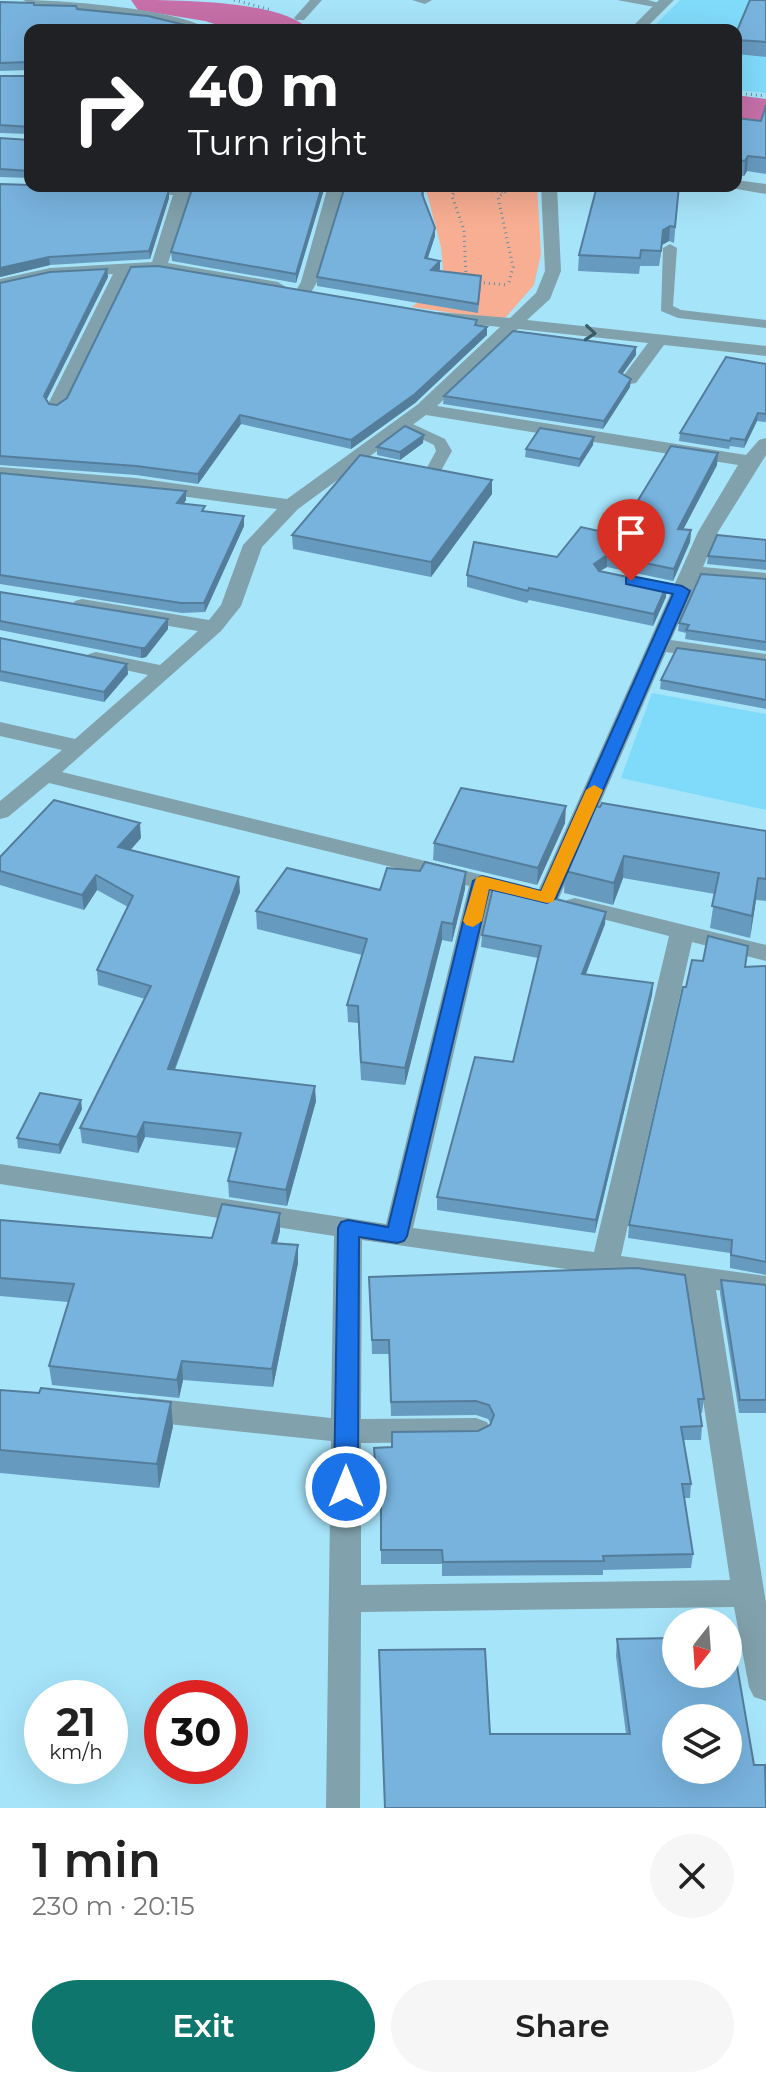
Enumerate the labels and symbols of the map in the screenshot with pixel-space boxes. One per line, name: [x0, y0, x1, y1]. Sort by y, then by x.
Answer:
one-way arrow: [584, 324, 597, 341]
pin: [597, 499, 665, 581]
position arrow: [304, 1445, 388, 1529]
north arrow: [662, 1608, 742, 1688]
speed limit sign: 30: [144, 1680, 248, 1784]

